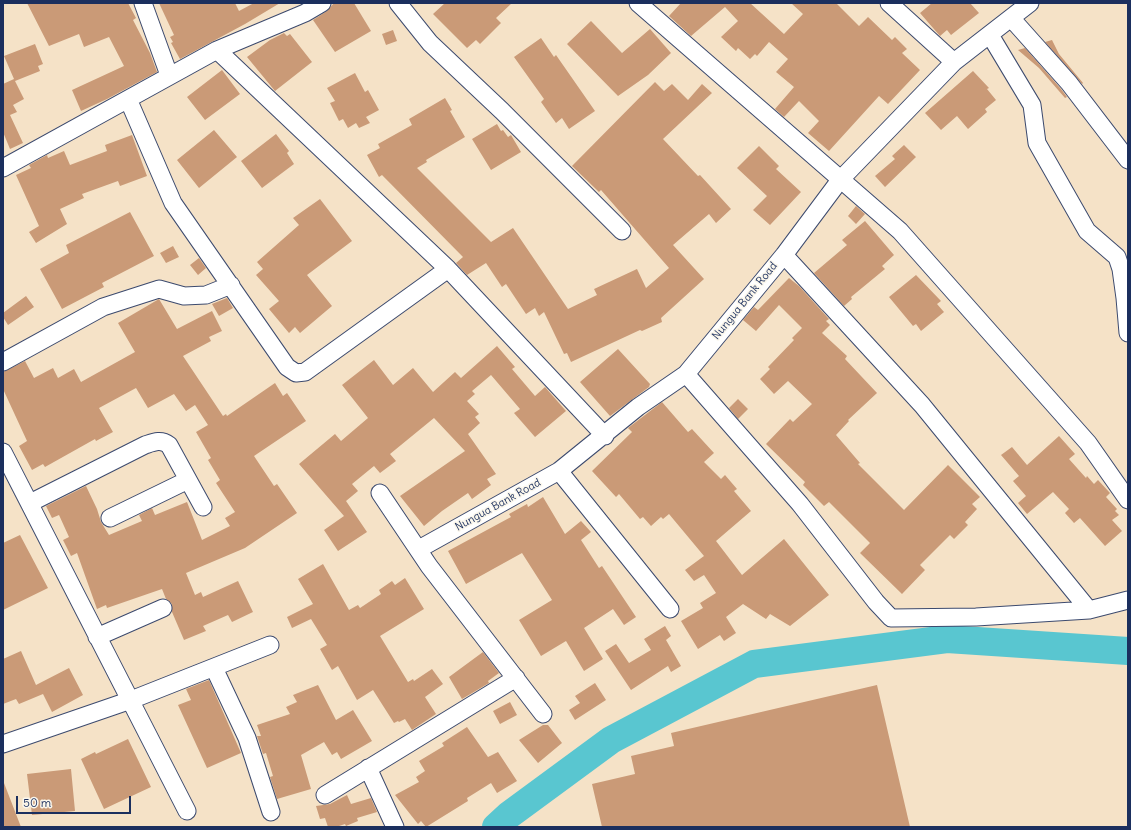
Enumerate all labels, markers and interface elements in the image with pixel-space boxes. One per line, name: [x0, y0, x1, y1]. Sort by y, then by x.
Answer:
street label: Nungua Bank Road: [710, 260, 780, 342]
street label: Nungua Bank Road: [453, 476, 543, 534]
scale bar: [18, 788, 133, 814]
text: 50 m: [23, 795, 51, 810]

